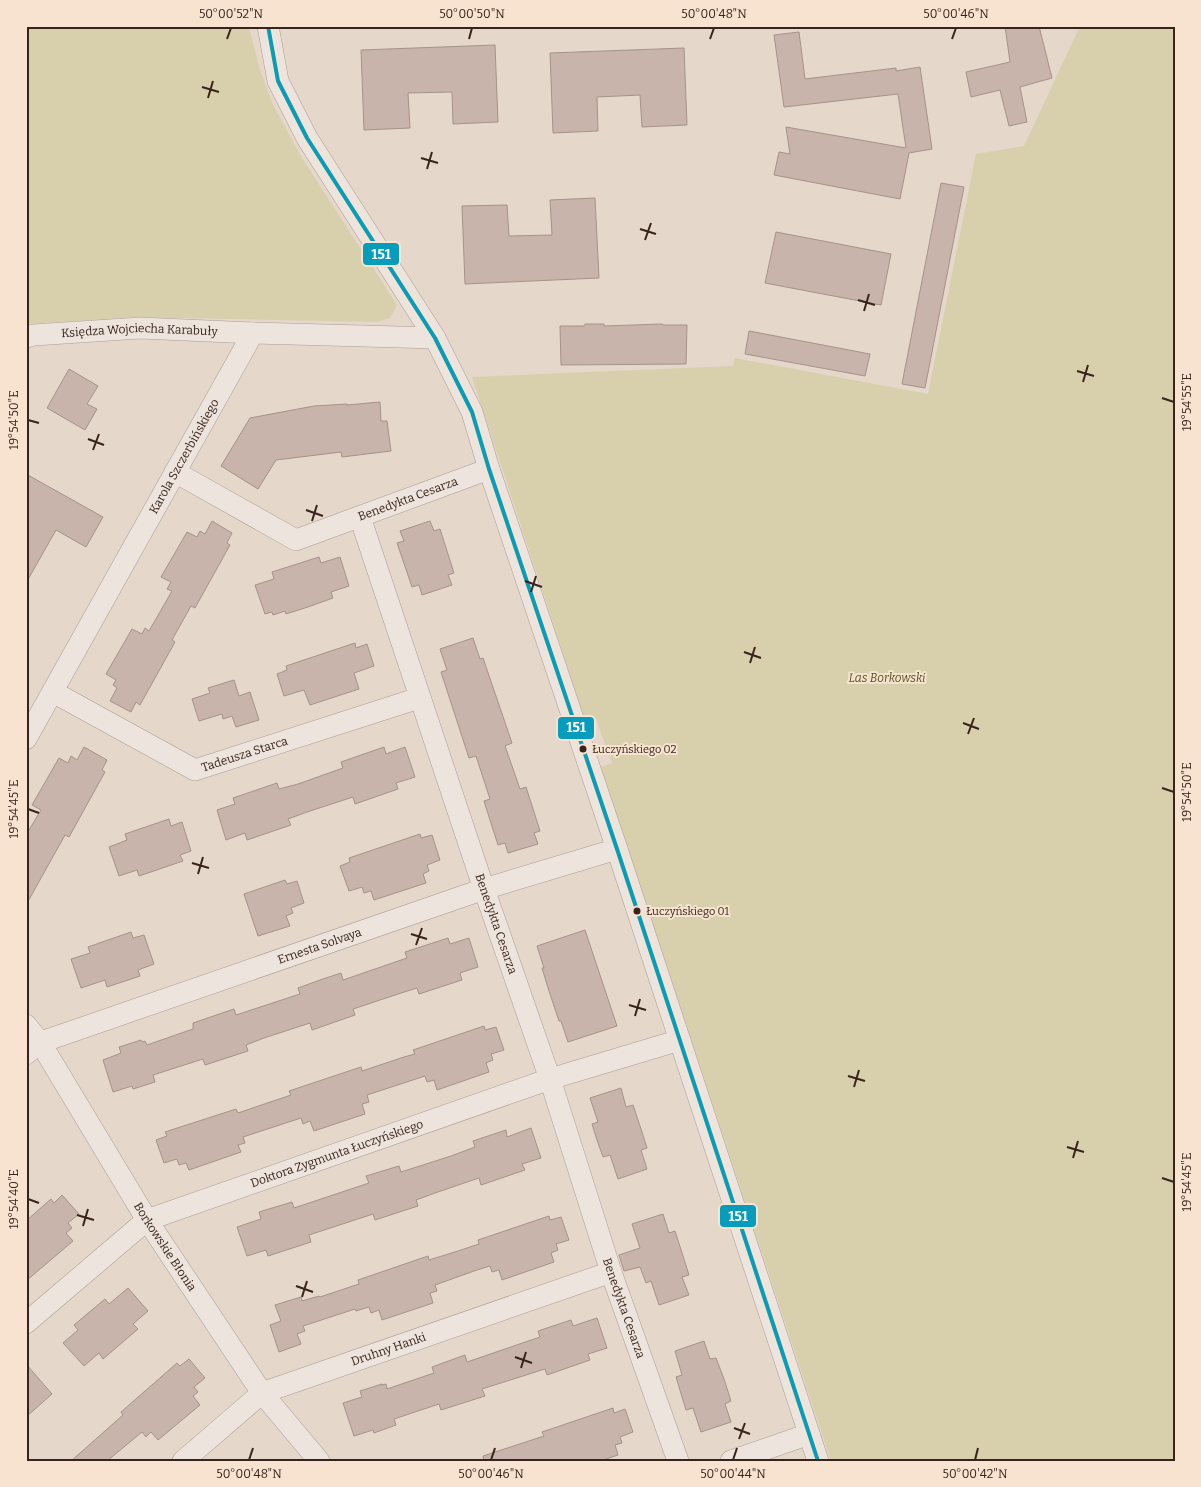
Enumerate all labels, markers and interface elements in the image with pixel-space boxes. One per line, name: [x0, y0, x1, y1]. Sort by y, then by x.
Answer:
text: 50°00'52"N: [199, 7, 264, 21]
text: 50°00'50"N: [439, 7, 505, 21]
text: 50°00'48"N: [681, 7, 747, 21]
text: 50°00'46"N: [923, 7, 989, 21]
line badge: 151: [362, 242, 400, 266]
text: 151: [371, 246, 391, 263]
street label: Księdza Wojciecha Karabuły: [61, 321, 219, 340]
text: 19°54'55"E: [1180, 373, 1194, 431]
text: 19°54'50"E: [7, 390, 21, 450]
street label: Karola Szczerbińskiego: [146, 396, 222, 516]
street label: Benedykta Cesarza: [356, 474, 460, 524]
park label: Las Borkowski: [848, 671, 926, 685]
line badge: 151: [557, 716, 595, 740]
text: 151: [566, 719, 586, 736]
street label: Tadeusza Starca: [200, 734, 290, 775]
place label: Łuczyńskiego 02: [592, 743, 677, 756]
marker: Łuczyńskiego 02: [578, 744, 588, 754]
text: 19°54'50"E: [1180, 762, 1194, 822]
text: 19°54'45"E: [7, 780, 21, 838]
street label: Benedykta Cesarza: [472, 872, 520, 976]
place label: Łuczyńskiego 01: [646, 905, 730, 918]
marker: Łuczyńskiego 01: [632, 906, 642, 916]
street label: Ernesta Solvaya: [276, 925, 364, 967]
street label: Doktora Zygmunta Łuczyńskiego: [249, 1117, 425, 1190]
text: 19°54'45"E: [1180, 1153, 1194, 1211]
text: 19°54'40"E: [7, 1169, 21, 1229]
street label: Borkowskie Błonia: [131, 1200, 200, 1294]
line badge: 151: [719, 1204, 757, 1228]
text: 151: [728, 1208, 748, 1225]
street label: Benedykta Cesarza: [600, 1256, 648, 1361]
street label: Druhny Hanki: [349, 1330, 428, 1369]
text: 50°00'48"N: [216, 1467, 282, 1481]
text: 50°00'46"N: [458, 1467, 524, 1481]
text: 50°00'44"N: [700, 1467, 766, 1481]
text: 50°00'42"N: [942, 1467, 1008, 1481]

